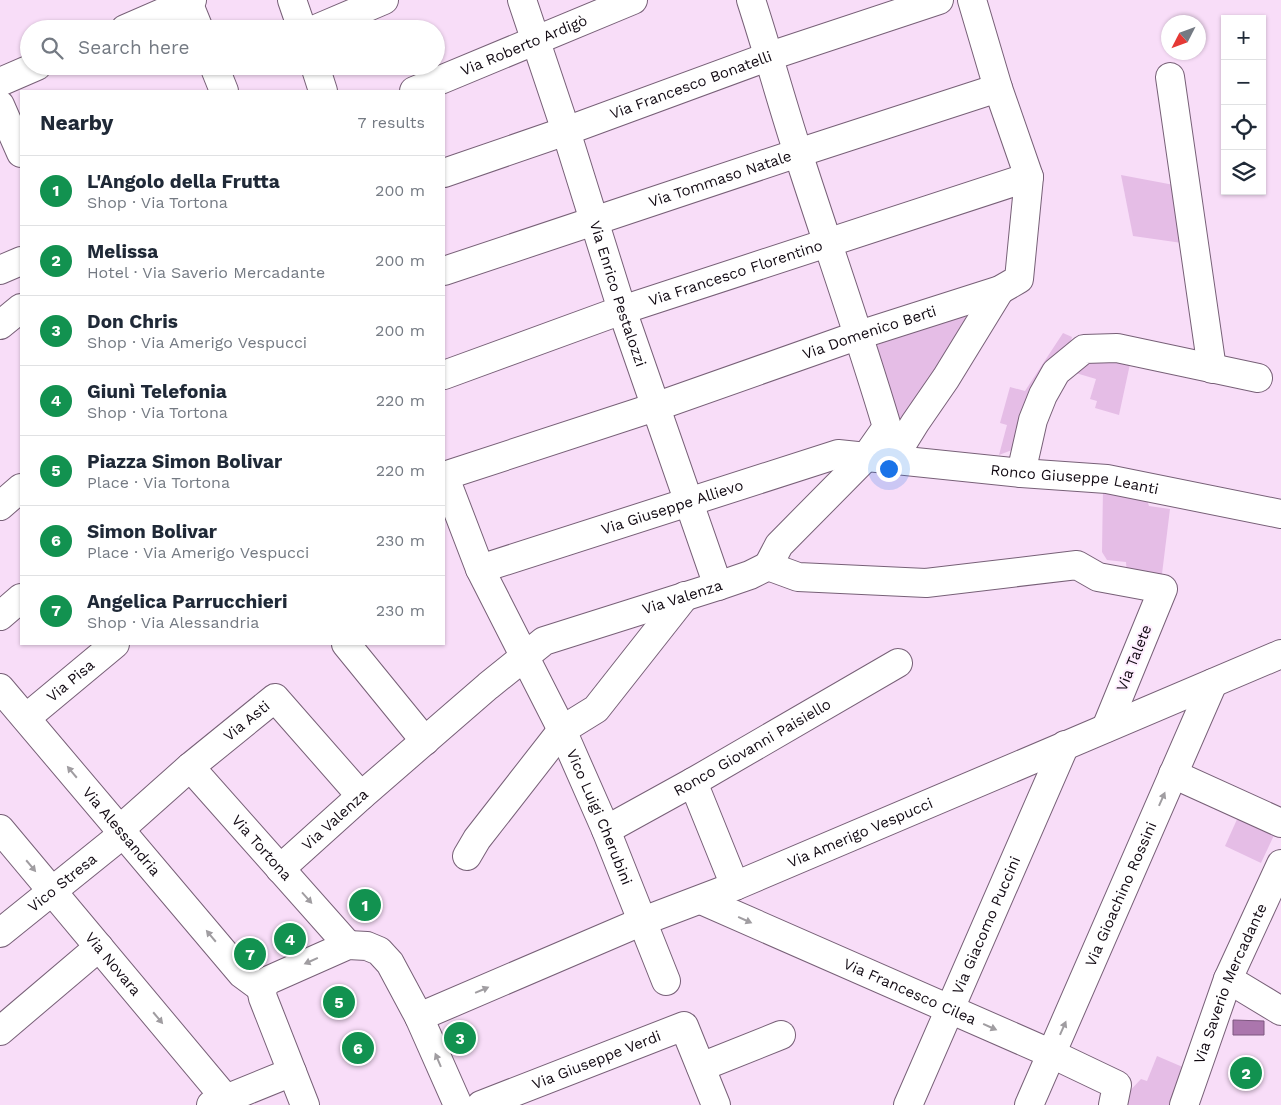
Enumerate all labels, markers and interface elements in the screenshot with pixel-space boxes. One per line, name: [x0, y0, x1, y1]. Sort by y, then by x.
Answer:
street label: Via Roberto Ardigò: [458, 11, 590, 80]
north arrow: [1161, 15, 1206, 60]
map controls: [1221, 15, 1266, 195]
button: +: [1221, 15, 1266, 60]
search box: [20, 20, 445, 75]
icon: search: [38, 34, 66, 62]
text: Search here: [78, 36, 189, 59]
street label: Via Francesco Bonatelli: [607, 47, 774, 123]
button: −: [1221, 60, 1266, 105]
button: locate: [1221, 105, 1266, 150]
text: Nearby: [40, 110, 113, 135]
text: 7 results: [358, 113, 425, 132]
street label: Via Tommaso Natale: [646, 147, 794, 211]
button: layers: [1221, 150, 1266, 195]
text: L'Angolo della Frutta: [87, 170, 280, 193]
text: 1: [53, 181, 59, 200]
text: 200 m: [375, 181, 425, 200]
text: Shop · Via Tortona: [87, 193, 228, 212]
street label: Via Enrico Pestalozzi: [586, 219, 650, 369]
street label: Via Francesco Florentino: [646, 236, 825, 310]
text: Melissa: [87, 240, 158, 263]
text: 2: [51, 251, 61, 270]
text: 200 m: [375, 251, 425, 270]
text: Hotel · Via Saverio Mercadante: [87, 263, 325, 282]
street label: Via Domenico Berti: [800, 302, 939, 363]
text: Don Chris: [87, 310, 178, 333]
text: 3: [51, 321, 61, 340]
text: 200 m: [375, 321, 425, 340]
text: Shop · Via Amerigo Vespucci: [87, 333, 307, 352]
text: Giunì Telefonia: [87, 380, 227, 403]
text: 4: [51, 391, 61, 410]
text: 220 m: [376, 391, 425, 410]
text: Shop · Via Tortona: [87, 403, 228, 422]
text: Piazza Simon Bolivar: [87, 450, 282, 473]
your location: [876, 456, 902, 482]
text: 5: [51, 461, 61, 480]
text: 220 m: [376, 461, 425, 480]
street label: Ronco Giuseppe Leanti: [990, 461, 1160, 498]
text: Place · Via Tortona: [87, 473, 230, 492]
street label: Via Giuseppe Allievo: [599, 476, 746, 538]
text: Simon Bolivar: [87, 520, 217, 543]
text: 6: [51, 531, 61, 550]
text: 230 m: [376, 531, 425, 550]
text: Place · Via Amerigo Vespucci: [87, 543, 309, 562]
street label: Via Valenza: [640, 576, 725, 618]
text: Angelica Parrucchieri: [87, 590, 287, 613]
text: 7: [51, 601, 61, 620]
text: 230 m: [376, 601, 425, 620]
text: Shop · Via Alessandria: [87, 613, 259, 632]
street label: Via Talete: [1112, 622, 1156, 694]
street label: Via Pisa: [43, 656, 98, 706]
street label: Ronco Giovanni Paisiello: [671, 695, 834, 800]
street label: Via Asti: [220, 697, 273, 745]
street label: Vico Luigi Cherubini: [563, 746, 636, 888]
one-way arrow: [66, 766, 77, 779]
street label: Via Alessandria: [79, 783, 165, 880]
street label: Via Valenza: [298, 785, 372, 854]
one-way arrow: [1159, 792, 1167, 806]
street label: Via Amerigo Vespucci: [785, 794, 935, 872]
street label: Via Tortona: [228, 811, 296, 885]
street label: Via Gioachino Rossini: [1081, 819, 1160, 969]
street label: Vico Stresa: [24, 849, 101, 916]
street label: Via Giacomo Puccini: [948, 854, 1024, 997]
one-way arrow: [26, 859, 37, 872]
pin: 1: [349, 886, 381, 924]
one-way arrow: [301, 892, 313, 904]
street label: Via Saverio Mercadante: [1190, 900, 1271, 1066]
one-way arrow: [738, 916, 752, 924]
pin: 4: [274, 920, 306, 958]
street label: Via Novara: [81, 928, 145, 1000]
one-way arrow: [205, 930, 216, 943]
pin: 7: [234, 935, 266, 973]
street label: Via Francesco Cilea: [841, 955, 979, 1029]
one-way arrow: [304, 958, 318, 966]
pin: 5: [323, 983, 355, 1021]
one-way arrow: [475, 986, 489, 994]
one-way arrow: [152, 1011, 163, 1024]
pin: 3: [444, 1019, 476, 1057]
one-way arrow: [1059, 1021, 1067, 1035]
one-way arrow: [983, 1023, 997, 1031]
street label: Via Giuseppe Verdi: [530, 1027, 664, 1093]
pin: 6: [342, 1029, 374, 1067]
one-way arrow: [434, 1053, 442, 1067]
pin: 2: [1230, 1054, 1262, 1092]

